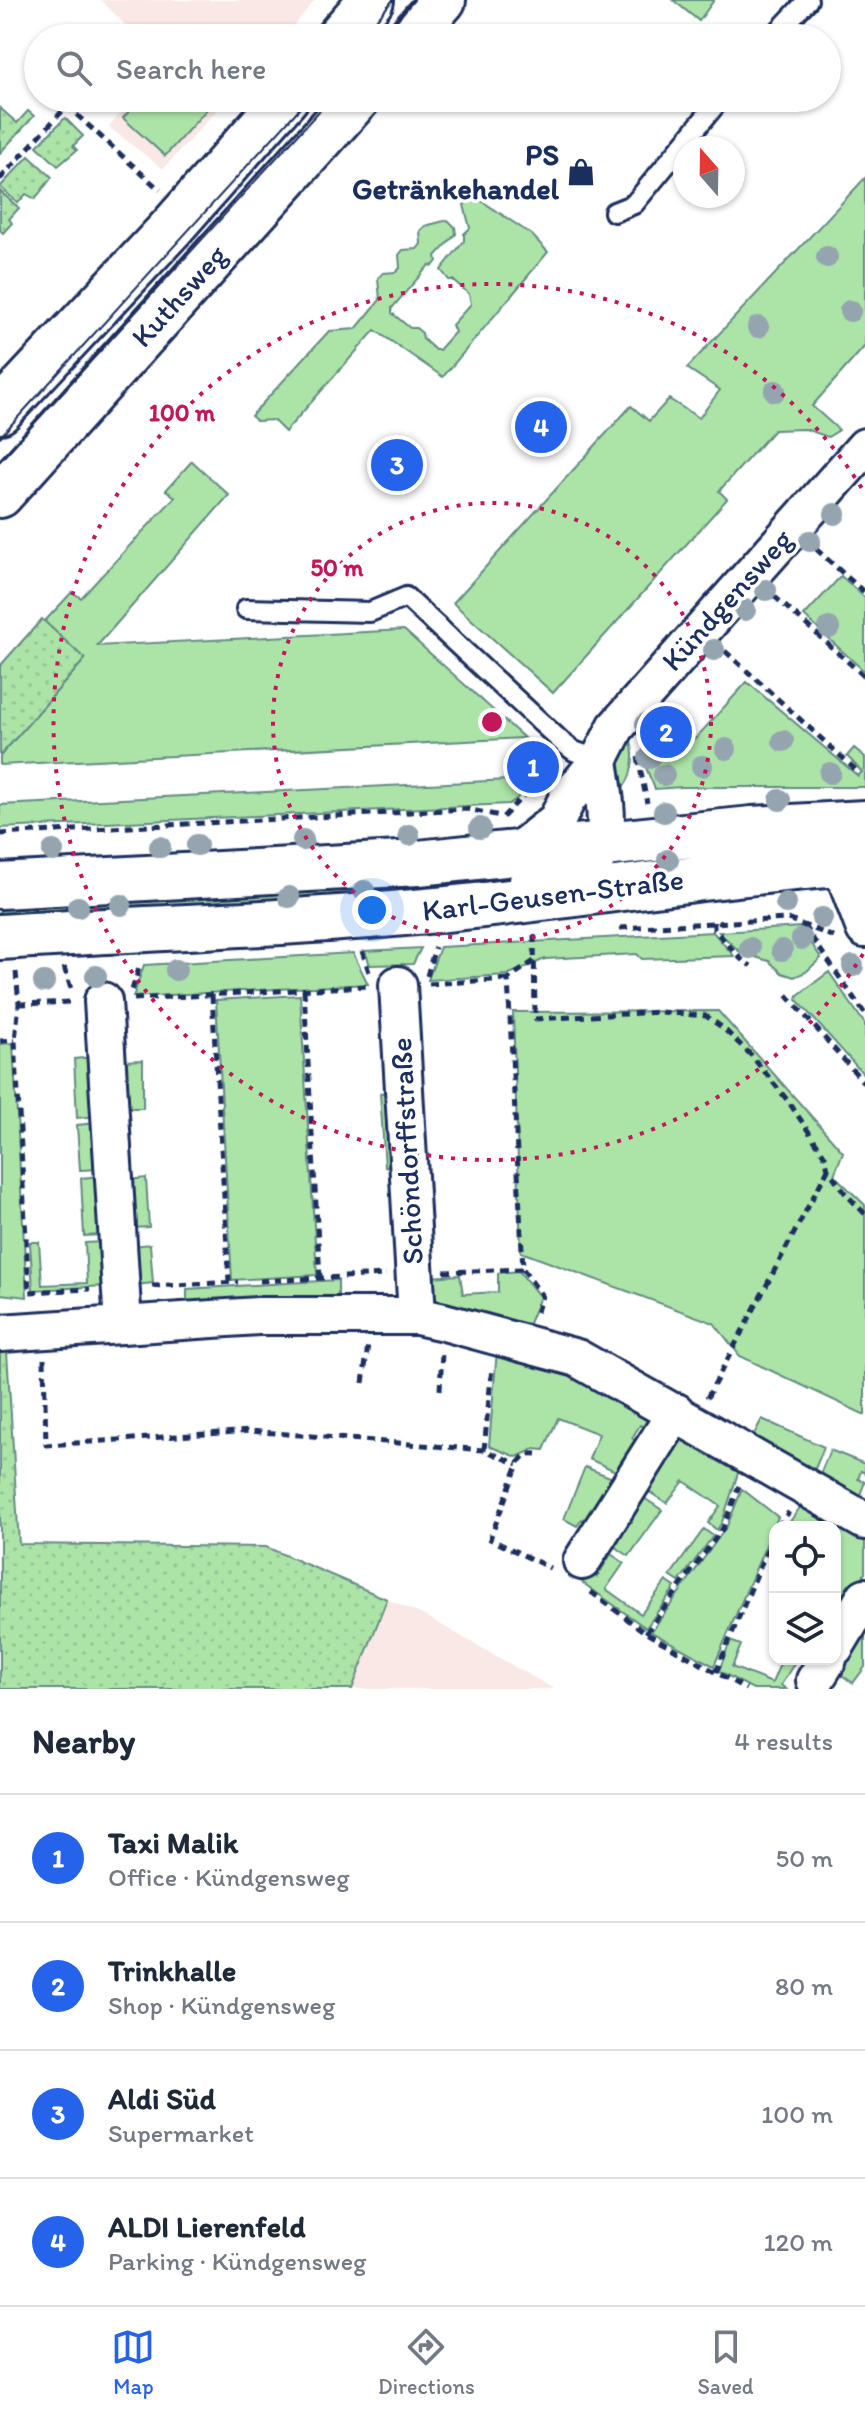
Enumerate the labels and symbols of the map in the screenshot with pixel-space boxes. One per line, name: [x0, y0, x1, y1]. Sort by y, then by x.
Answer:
place label: PS Getränkehandel: [352, 136, 560, 207]
north arrow: [673, 136, 745, 208]
shop icon: PS Getränkehandel: [566, 157, 596, 187]
street label: Kuthsweg: [123, 236, 235, 355]
pin: 4: [515, 397, 567, 457]
text: 100 m: [149, 398, 216, 427]
pin: 3: [371, 435, 423, 495]
street label: Kündgensweg: [653, 521, 800, 678]
text: 50 m: [311, 553, 364, 582]
pin: 2: [640, 702, 692, 762]
centre of rings: [478, 708, 506, 736]
pin: 1: [507, 737, 559, 797]
street label: Karl-Geusen-Straße: [420, 860, 686, 929]
your location: [352, 890, 392, 930]
street label: Schöndorffstraße: [382, 1037, 431, 1266]

